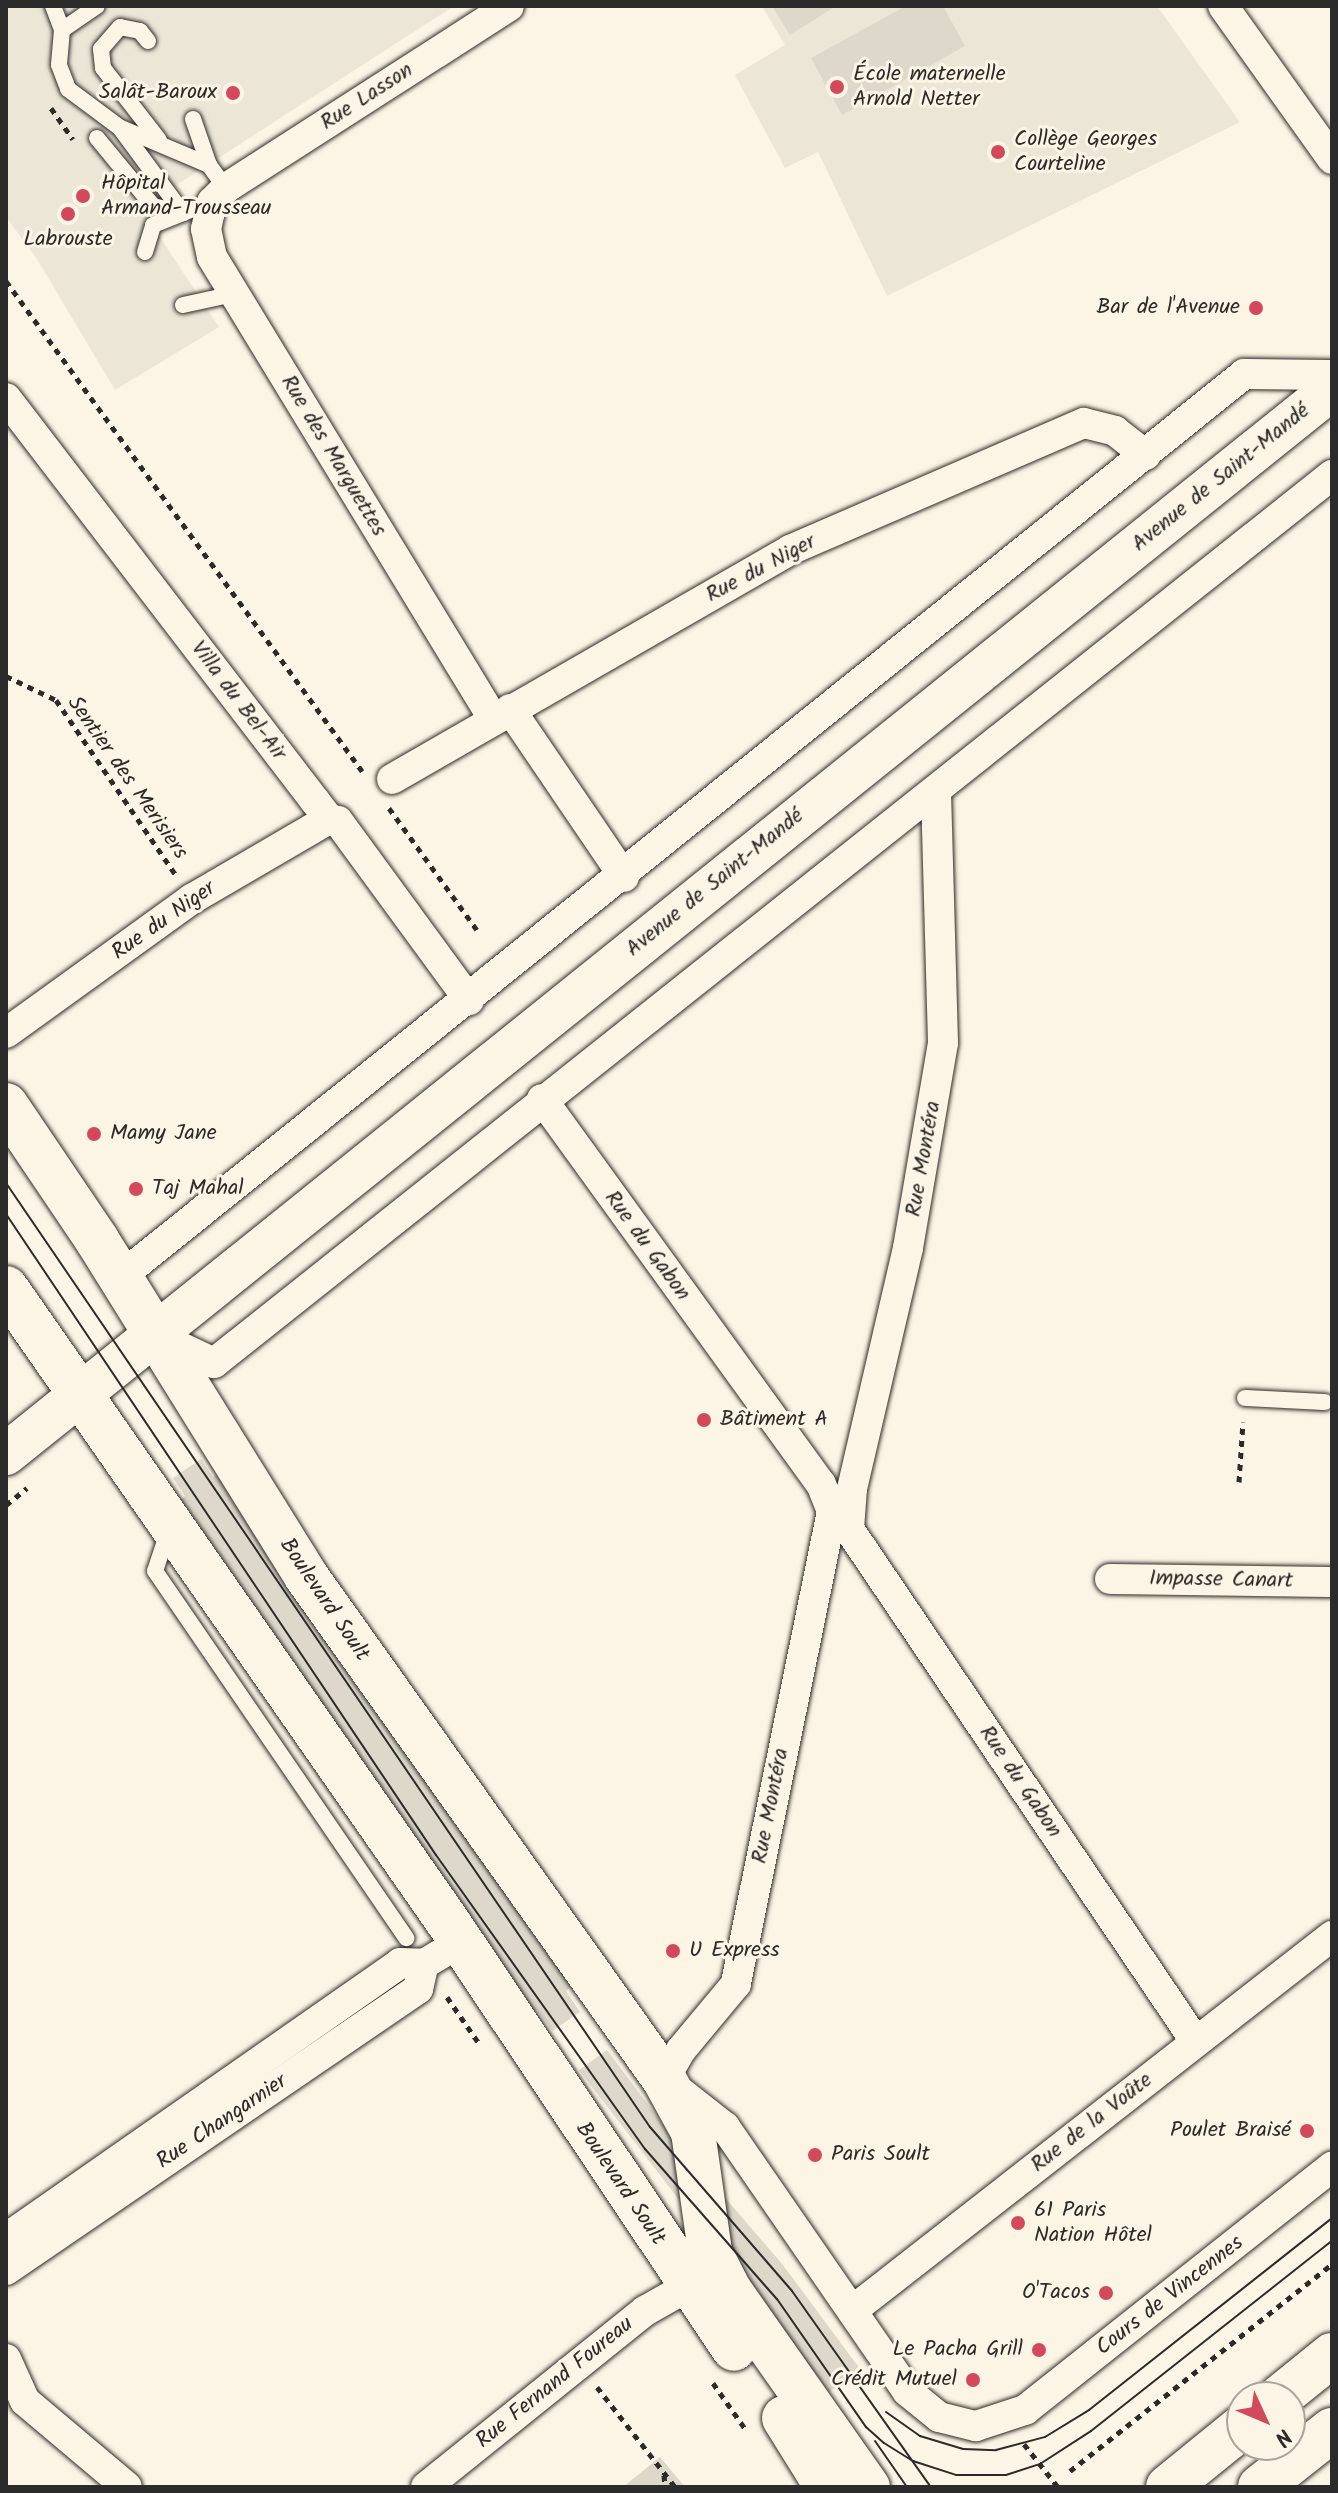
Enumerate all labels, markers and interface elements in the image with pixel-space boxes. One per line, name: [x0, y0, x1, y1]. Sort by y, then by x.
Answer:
street label: Rue Lasson: [316, 57, 418, 137]
place label: École maternelle Arnold Netter: [853, 61, 1006, 112]
marker: École maternelle Arnold Netter: [828, 78, 846, 96]
place label: Salât-Baroux: [99, 80, 217, 106]
marker: Salât-Baroux: [224, 84, 242, 102]
place label: Collège Georges Courteline: [1014, 126, 1157, 178]
marker: Collège Georges Courteline: [989, 143, 1007, 161]
place label: Hôpital Armand-Trousseau: [101, 170, 271, 222]
marker: Hôpital Armand-Trousseau: [72, 185, 94, 207]
marker: Labrouste: [59, 205, 77, 223]
place label: Labrouste: [23, 227, 113, 253]
place label: Bar de l'Avenue: [1097, 295, 1240, 321]
marker: Bar de l'Avenue: [1247, 299, 1265, 317]
street label: Rue des Marguettes: [274, 371, 392, 541]
street label: Avenue de Saint-Mandé: [1127, 398, 1315, 558]
street label: Rue du Niger: [702, 529, 820, 609]
street label: Villa du Bel-Air: [185, 636, 291, 766]
street label: Sentier des Merisiers: [61, 691, 193, 865]
street label: Avenue de Saint-Mandé: [621, 803, 809, 963]
street label: Rue du Niger: [107, 876, 221, 966]
street label: Rue Montéra: [901, 1099, 947, 1219]
place label: Mamy Jane: [110, 1121, 217, 1147]
marker: Mamy Jane: [85, 1125, 103, 1143]
place label: Taj Mahal: [152, 1176, 244, 1202]
marker: Taj Mahal: [127, 1180, 145, 1198]
street label: Rue du Gabon: [598, 1186, 696, 1306]
place label: Bâtiment A: [720, 1407, 828, 1433]
marker: Bâtiment A: [695, 1411, 713, 1429]
street label: Boulevard Soult: [273, 1533, 375, 1667]
street label: Impasse Canart: [1149, 1566, 1293, 1594]
street label: Rue du Gabon: [973, 1721, 1067, 1843]
street label: Rue Montéra: [747, 1746, 795, 1866]
place label: U Express: [689, 1938, 780, 1964]
marker: U Express: [664, 1942, 682, 1960]
street label: Rue de la Voûte: [1026, 2067, 1158, 2179]
street label: Rue Changarnier: [152, 2069, 292, 2175]
street label: Boulevard Soult: [569, 2117, 671, 2251]
place label: Poulet Braisé: [1170, 2118, 1291, 2144]
marker: Poulet Braisé: [1298, 2122, 1316, 2140]
place label: Paris Soult: [831, 2142, 930, 2168]
marker: Paris Soult: [806, 2146, 824, 2164]
place label: 61 Paris Nation Hôtel: [1034, 2197, 1152, 2248]
marker: 61 Paris Nation Hôtel: [1009, 2214, 1027, 2232]
street label: Cours de Vincennes: [1091, 2230, 1249, 2362]
place label: O'Tacos: [1022, 2280, 1090, 2306]
marker: O'Tacos: [1097, 2284, 1115, 2302]
street label: Rue Fernand Foureau: [471, 2312, 639, 2454]
place label: Le Pacha Grill: [893, 2337, 1023, 2363]
marker: Le Pacha Grill: [1030, 2341, 1048, 2359]
place label: Crédit Mutuel: [831, 2367, 957, 2393]
marker: Crédit Mutuel: [964, 2371, 982, 2389]
north arrow: [1226, 2381, 1306, 2461]
text: N: [1265, 2419, 1300, 2454]

